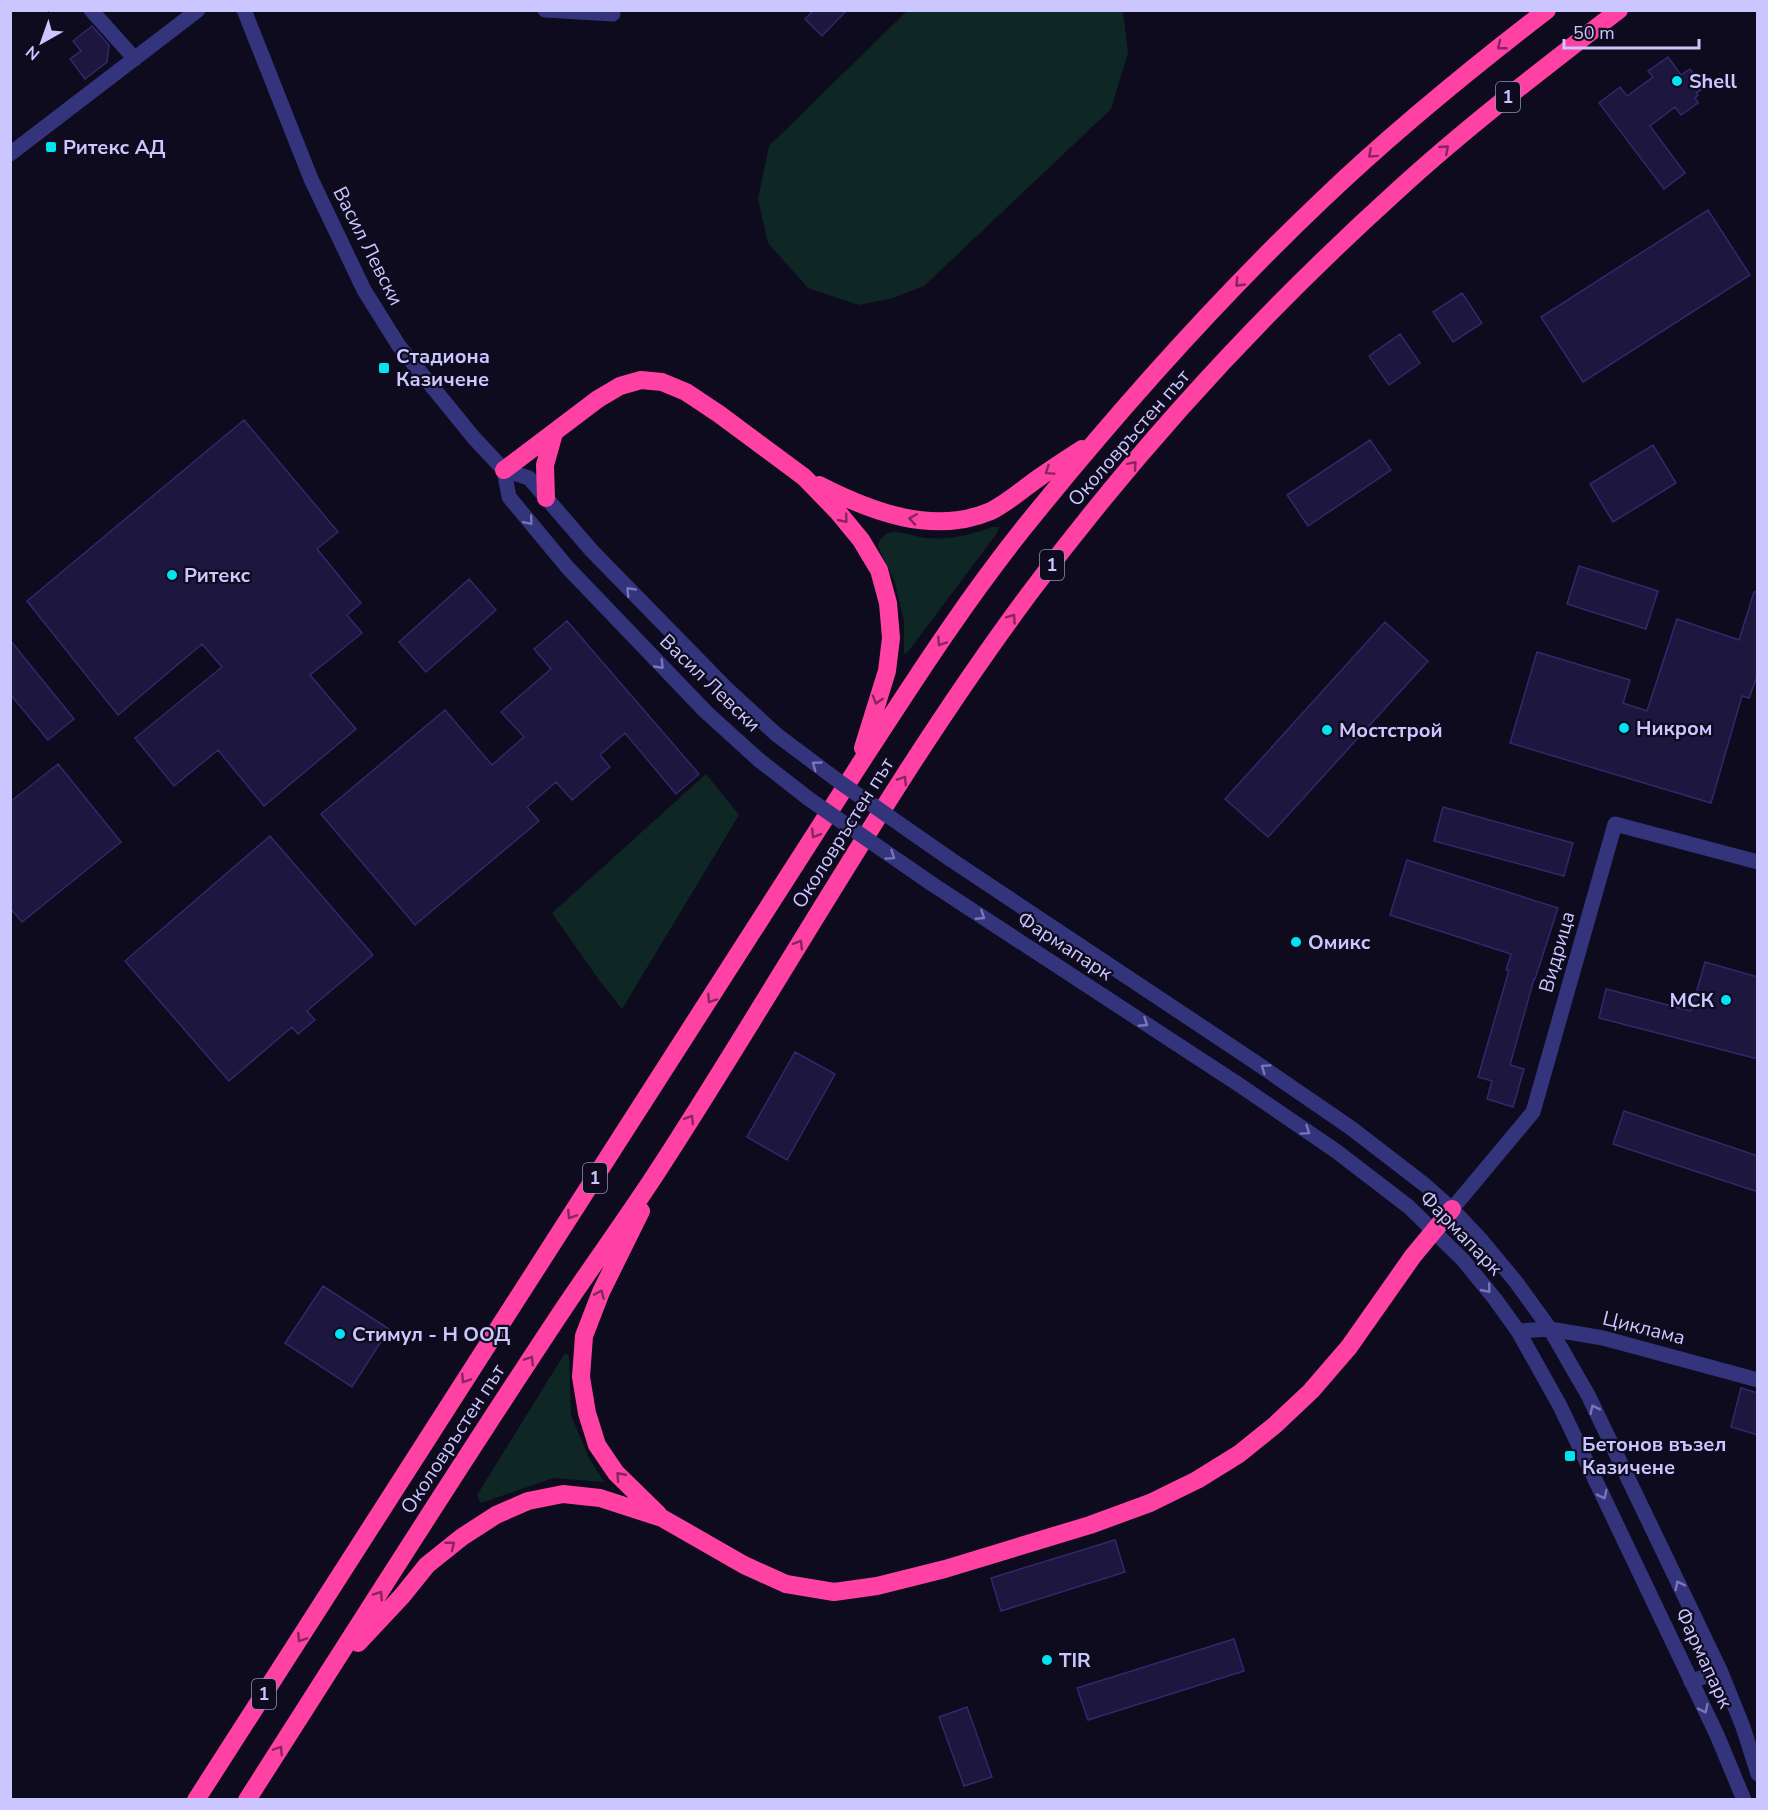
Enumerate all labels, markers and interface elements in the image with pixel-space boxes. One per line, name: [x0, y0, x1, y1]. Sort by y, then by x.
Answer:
north arrow: [12, 12, 72, 72]
scale bar: [1564, 12, 1699, 50]
text: 50 m: [1573, 21, 1615, 45]
one-way arrow: [1497, 39, 1508, 50]
text: N: [21, 40, 45, 65]
place label: Shell: [1689, 68, 1738, 95]
marker: Shell: [1670, 74, 1684, 88]
road number: 1: [1496, 82, 1520, 112]
place label: Ритекс АД: [63, 134, 166, 161]
marker: Ритекс АД: [44, 140, 58, 154]
one-way arrow: [1438, 145, 1449, 156]
one-way arrow: [1368, 147, 1378, 158]
street label: Васил Левски: [326, 182, 410, 310]
one-way arrow: [1235, 276, 1246, 287]
place label: Стадиона Казичене: [396, 343, 490, 393]
marker: Стадиона Казичене: [377, 361, 391, 375]
street label: Околовръстен път: [1062, 364, 1196, 512]
one-way arrow: [1126, 461, 1137, 472]
one-way arrow: [1045, 464, 1056, 475]
one-way arrow: [837, 513, 848, 524]
one-way arrow: [908, 513, 917, 525]
one-way arrow: [521, 514, 532, 525]
road number: 1: [1040, 550, 1064, 580]
place label: Ритекс: [184, 562, 251, 589]
marker: Ритекс: [165, 568, 179, 582]
one-way arrow: [627, 587, 638, 598]
one-way arrow: [1005, 614, 1016, 625]
street label: Васил Левски: [654, 628, 766, 738]
one-way arrow: [937, 635, 948, 646]
one-way arrow: [653, 658, 664, 668]
one-way arrow: [872, 694, 884, 705]
place label: Никром: [1636, 715, 1713, 742]
place label: Мостстрой: [1339, 717, 1443, 744]
marker: Никром: [1617, 721, 1631, 735]
marker: Мостстрой: [1320, 723, 1334, 737]
street label: Околовръстен път: [786, 752, 900, 914]
one-way arrow: [811, 762, 822, 773]
one-way arrow: [896, 776, 907, 787]
one-way arrow: [811, 828, 823, 838]
one-way arrow: [884, 849, 895, 860]
street label: Фармапарк: [1012, 905, 1118, 987]
street label: Видрица: [1533, 908, 1581, 996]
one-way arrow: [974, 909, 985, 920]
place label: Омикс: [1308, 929, 1371, 956]
marker: Омикс: [1289, 935, 1303, 949]
one-way arrow: [791, 940, 803, 950]
place label: МСК: [1670, 987, 1714, 1014]
one-way arrow: [707, 992, 718, 1003]
marker: МСК: [1719, 993, 1733, 1007]
one-way arrow: [1137, 1016, 1148, 1027]
one-way arrow: [1261, 1064, 1272, 1075]
one-way arrow: [682, 1115, 693, 1126]
one-way arrow: [1300, 1124, 1311, 1135]
road number: 1: [583, 1163, 607, 1193]
street label: Фармапарк: [1414, 1185, 1509, 1282]
one-way arrow: [566, 1209, 578, 1219]
one-way arrow: [1480, 1282, 1491, 1293]
one-way arrow: [593, 1290, 605, 1301]
street label: Циклама: [1600, 1305, 1688, 1351]
place label: Стимул - Н ООД: [352, 1321, 510, 1348]
marker: Стимул - Н ООД: [333, 1327, 347, 1341]
one-way arrow: [523, 1356, 534, 1367]
street label: Околовръстен път: [395, 1359, 512, 1519]
one-way arrow: [461, 1372, 472, 1383]
one-way arrow: [1590, 1405, 1602, 1416]
place label: Бетонов възел Казичене: [1582, 1431, 1726, 1481]
marker: Бетонов възел Казичене: [1563, 1449, 1577, 1463]
one-way arrow: [616, 1473, 627, 1483]
one-way arrow: [1596, 1489, 1607, 1499]
one-way arrow: [444, 1542, 455, 1553]
one-way arrow: [1674, 1580, 1686, 1591]
one-way arrow: [372, 1591, 383, 1602]
street label: Фармапарк: [1669, 1603, 1739, 1713]
one-way arrow: [296, 1632, 308, 1642]
place label: TIR: [1059, 1647, 1091, 1674]
marker: TIR: [1040, 1653, 1054, 1667]
road number: 1: [252, 1679, 276, 1709]
one-way arrow: [1697, 1703, 1709, 1714]
one-way arrow: [272, 1746, 283, 1757]

